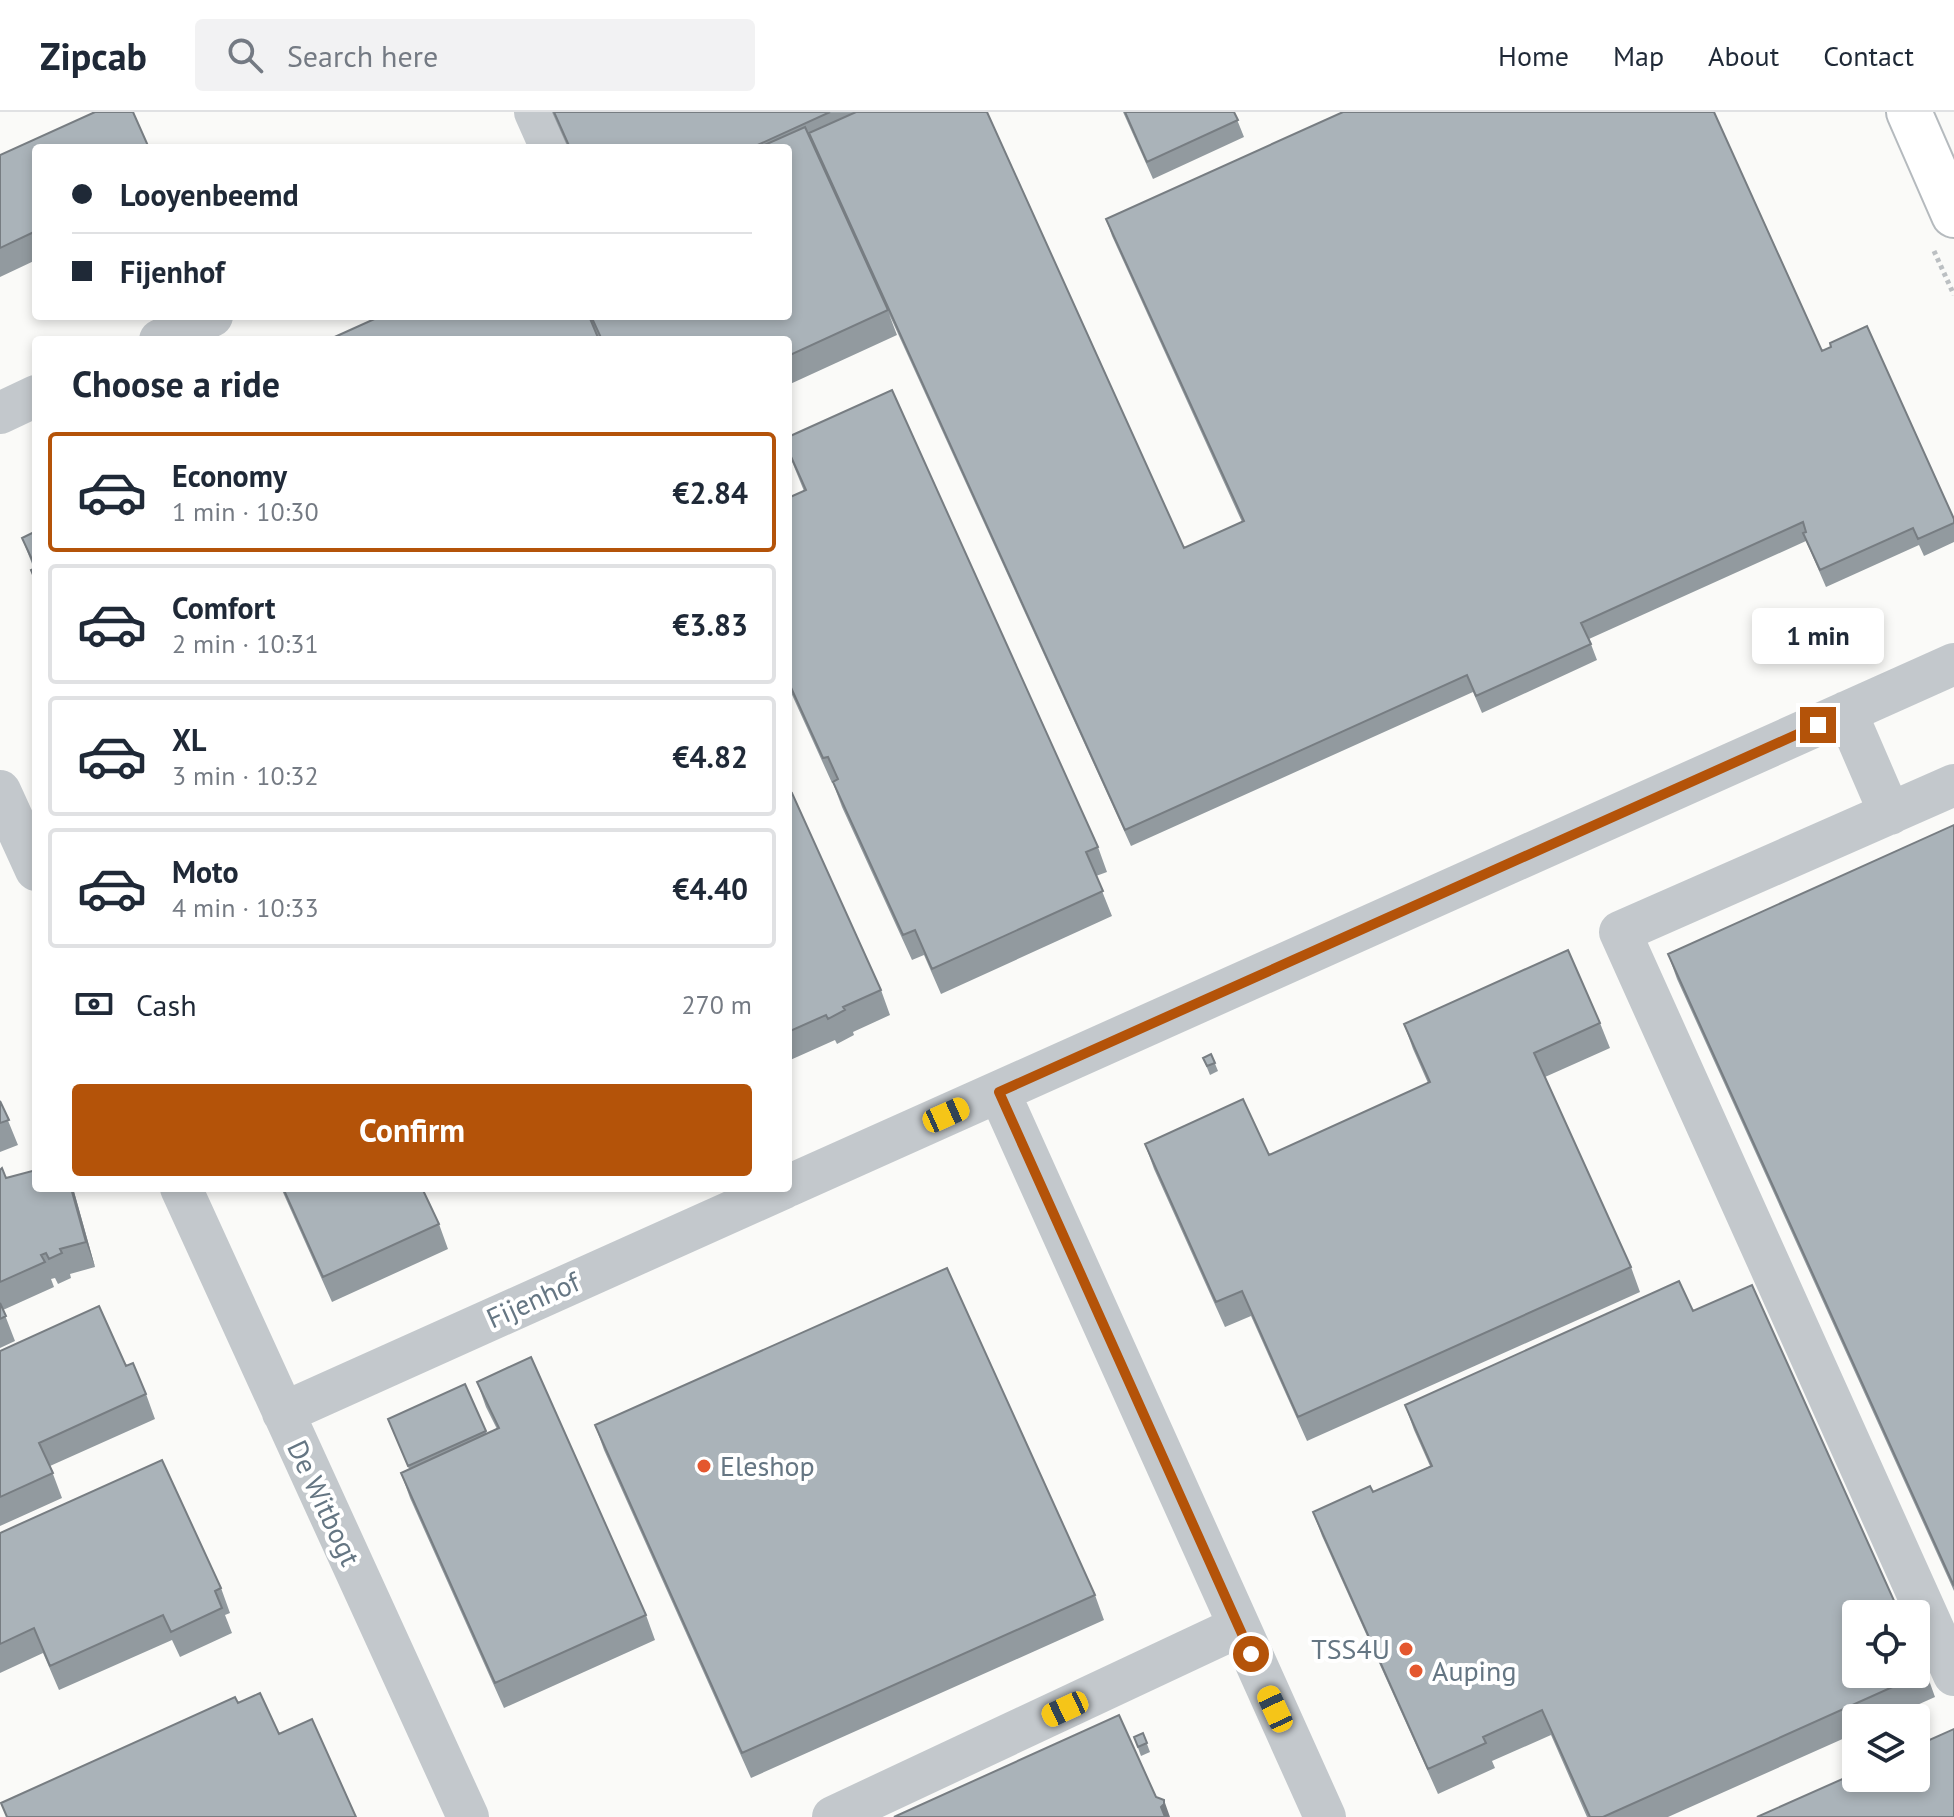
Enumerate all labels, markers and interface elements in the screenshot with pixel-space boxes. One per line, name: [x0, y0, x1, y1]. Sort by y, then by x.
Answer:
search box: [195, 19, 755, 91]
text: Zipcab: [40, 31, 147, 80]
icon: search: [223, 33, 267, 77]
text: Search here: [287, 36, 438, 75]
text: Home: [1498, 37, 1569, 74]
text: Map: [1613, 37, 1664, 74]
text: About: [1708, 37, 1779, 74]
text: Contact: [1823, 37, 1914, 74]
text: Looyenbeemd: [120, 175, 299, 214]
text: Fijenhof: [120, 252, 225, 291]
text: Choose a ride: [72, 360, 280, 407]
icon: car: [76, 456, 148, 528]
text: Economy: [172, 456, 287, 495]
text: €2.84: [673, 473, 748, 512]
text: 1 min · 10:30: [172, 495, 319, 528]
icon: car: [76, 588, 148, 660]
text: Comfort: [172, 588, 275, 627]
text: €3.83: [673, 605, 748, 644]
callout: 1 min: [1752, 609, 1884, 665]
text: 1 min: [1786, 619, 1850, 652]
text: 2 min · 10:31: [172, 627, 319, 660]
route end: [1800, 707, 1836, 743]
icon: car: [76, 720, 148, 792]
text: XL: [172, 720, 206, 759]
text: €4.82: [673, 737, 748, 776]
text: 3 min · 10:32: [172, 759, 319, 792]
icon: car: [76, 852, 148, 924]
text: Moto: [172, 852, 239, 891]
text: €4.40: [673, 869, 748, 908]
text: 4 min · 10:33: [172, 891, 319, 924]
icon: cash: [72, 982, 116, 1026]
text: Cash: [136, 985, 197, 1024]
text: 270 m: [681, 988, 752, 1021]
button: Confirm: [72, 1084, 752, 1176]
car: [919, 1094, 973, 1136]
street label: Fijenhof: [481, 1262, 586, 1336]
street label: De Witbogt: [279, 1434, 370, 1572]
place label: Eleshop: [720, 1447, 815, 1484]
marker: Eleshop: [695, 1457, 713, 1475]
map controls: [1842, 1600, 1930, 1792]
button: locate: [1842, 1600, 1930, 1688]
place label: TSS4U: [1311, 1630, 1390, 1667]
route start: [1233, 1636, 1269, 1672]
marker: TSS4U: [1397, 1640, 1415, 1658]
place label: Auping: [1432, 1652, 1516, 1689]
marker: Auping: [1407, 1662, 1425, 1680]
car: [1254, 1682, 1296, 1736]
car: [1038, 1688, 1092, 1730]
button: layers: [1842, 1704, 1930, 1792]

